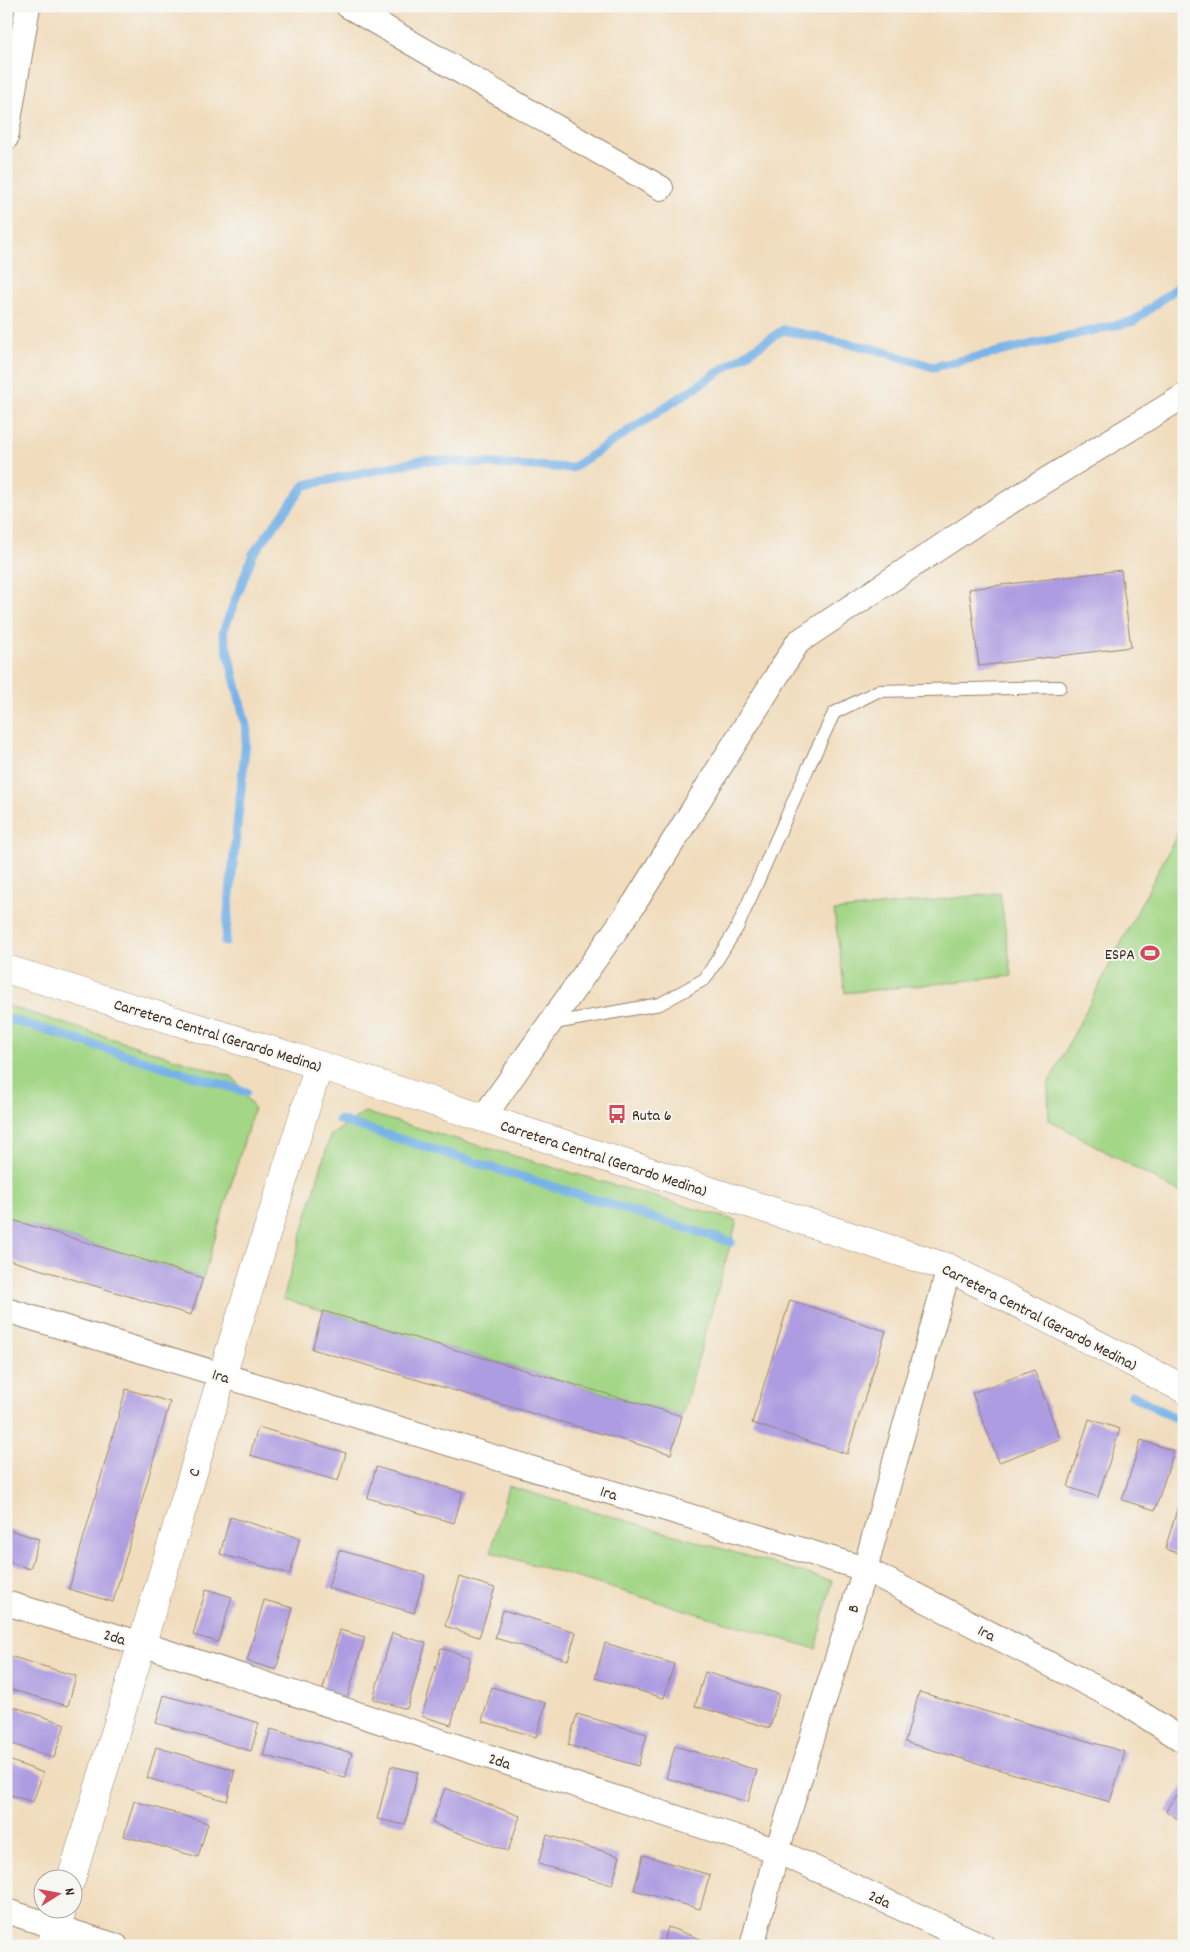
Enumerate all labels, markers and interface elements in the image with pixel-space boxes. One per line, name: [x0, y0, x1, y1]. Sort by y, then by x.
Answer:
sports icon: ESPA: [1139, 942, 1161, 964]
place label: ESPA: [1105, 944, 1135, 967]
street label: Carretera Central (Gerardo Medina): [111, 994, 324, 1079]
bus stop icon: Ruta 6: [606, 1103, 628, 1125]
place label: Ruta 6: [632, 1105, 672, 1128]
street label: Carretera Central (Gerardo Medina): [497, 1115, 710, 1204]
street label: Carretera Central (Gerardo Medina): [937, 1259, 1140, 1378]
street label: 1ra: [209, 1364, 232, 1391]
street label: C: [183, 1465, 208, 1480]
street label: 1ra: [597, 1481, 620, 1508]
street label: B: [842, 1602, 866, 1616]
street label: 1ra: [973, 1620, 999, 1649]
street label: 2da: [100, 1624, 129, 1653]
street label: 2da: [485, 1748, 514, 1777]
north arrow: [32, 1870, 82, 1920]
street label: 2da: [864, 1885, 894, 1916]
text: N: [58, 1887, 79, 1897]

